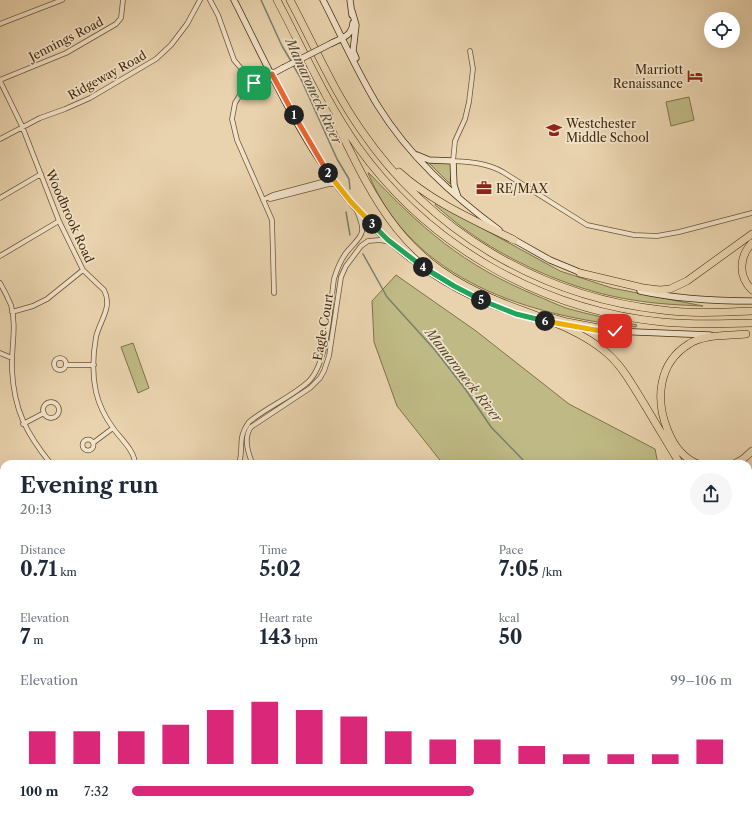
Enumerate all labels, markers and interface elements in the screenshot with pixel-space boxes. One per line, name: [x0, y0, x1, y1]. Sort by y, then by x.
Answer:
map controls: [704, 12, 740, 48]
button: locate: [704, 12, 740, 48]
street label: Jennings Road: [25, 14, 106, 65]
water label: Mamaroneck River: [282, 34, 346, 147]
street label: Ridgeway Road: [65, 47, 149, 103]
place label: Marriott Renaissance: [613, 62, 684, 91]
pin: [237, 66, 271, 100]
hotel icon: Marriott Renaissance: [686, 67, 704, 85]
icon: arrive: [243, 72, 265, 94]
pin: 1: [284, 105, 304, 125]
text: 1: [292, 108, 296, 122]
place label: Westchester Middle School: [565, 116, 650, 145]
school or university icon: Westchester Middle School: [545, 121, 563, 139]
pin: 2: [318, 163, 338, 183]
street label: Woodbrook Road: [42, 166, 98, 266]
text: 2: [325, 166, 331, 180]
office icon: RE/MAX: [475, 179, 493, 197]
place label: RE/MAX: [496, 181, 548, 196]
pin: 3: [362, 214, 382, 234]
text: 3: [369, 217, 375, 231]
pin: 4: [413, 257, 433, 277]
text: 4: [420, 260, 426, 274]
pin: 5: [471, 290, 491, 310]
street label: Eagle Court: [310, 292, 336, 362]
text: 5: [478, 293, 484, 307]
pin: 6: [535, 311, 555, 331]
text: 6: [542, 314, 548, 328]
pin: [598, 314, 632, 348]
icon: check: [604, 320, 626, 342]
water label: Mamaroneck River: [421, 323, 506, 426]
text: Evening run: [20, 472, 159, 499]
button: share: [690, 473, 732, 515]
text: 20:13: [20, 501, 52, 517]
text: Distance: [20, 543, 66, 557]
text: Time: [259, 543, 287, 557]
text: Pace: [499, 543, 524, 557]
text: 0.71: [20, 557, 57, 581]
text: 5:02: [259, 557, 301, 581]
text: 7:05: [499, 557, 539, 581]
text: km: [57, 565, 77, 579]
text: /km: [539, 565, 562, 579]
text: Elevation: [20, 611, 69, 625]
text: Heart rate: [259, 611, 312, 625]
text: kcal: [499, 611, 519, 625]
text: 7: [20, 625, 30, 649]
text: 143: [259, 625, 291, 649]
text: 50: [499, 625, 522, 649]
text: m: [30, 633, 44, 647]
text: bpm: [291, 633, 318, 647]
text: Elevation: [20, 672, 78, 688]
text: 99–106 m: [670, 672, 732, 688]
text: 100 m: [20, 783, 59, 799]
text: 7:32: [84, 783, 109, 799]

